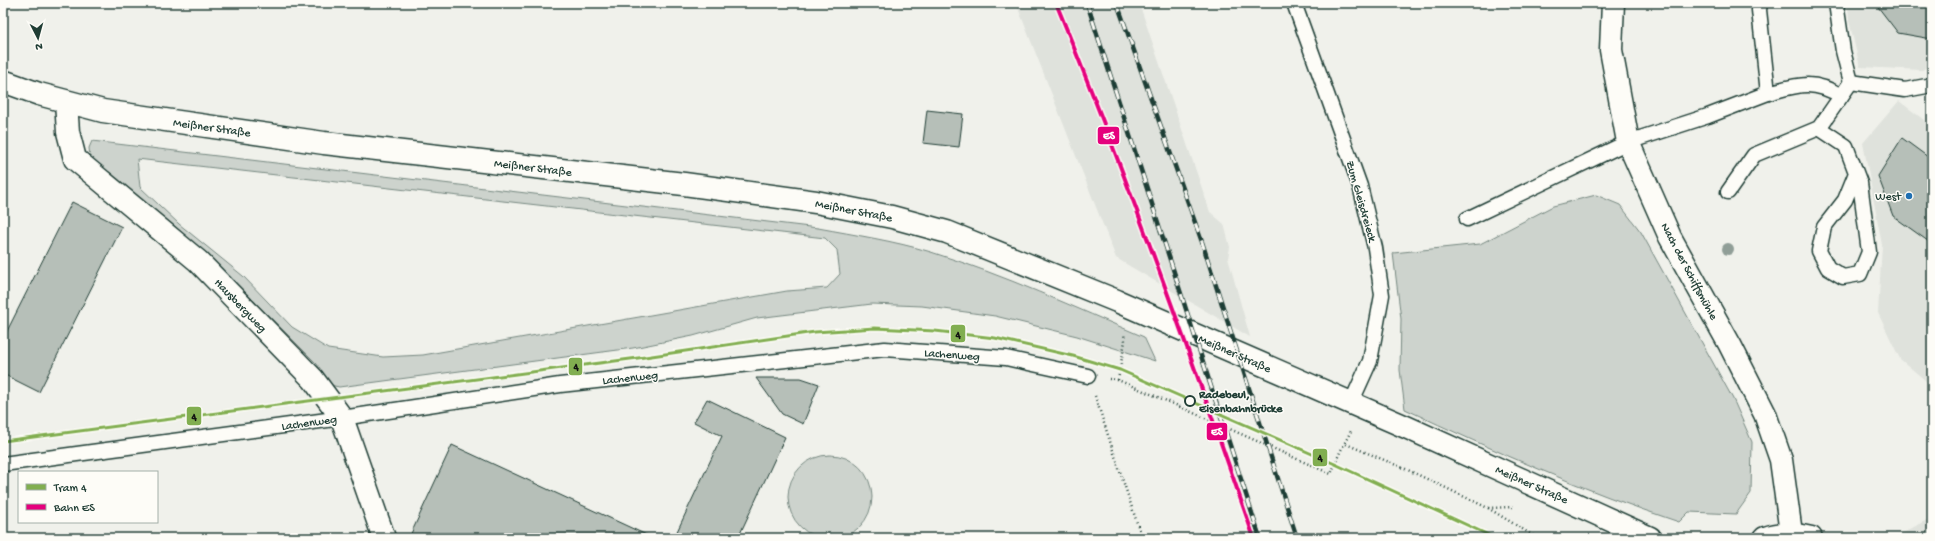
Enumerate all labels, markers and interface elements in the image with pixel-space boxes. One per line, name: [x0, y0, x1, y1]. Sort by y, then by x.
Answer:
north arrow: [18, 18, 58, 58]
text: N: [35, 40, 43, 52]
street label: Meißner Straße: [172, 117, 252, 141]
line badge: ES: [1097, 126, 1120, 145]
text: ES: [1102, 131, 1116, 143]
street label: Meißner Straße: [493, 157, 573, 181]
street label: Zum Gleisdreieck: [1342, 159, 1379, 245]
place label: West: [1875, 191, 1902, 205]
marker: West: [1904, 191, 1914, 201]
street label: Meißner Straße: [814, 198, 894, 226]
street label: Nach der Schiffsmühle: [1657, 221, 1720, 324]
street label: Hausbergweg: [210, 277, 269, 336]
line badge: 4: [950, 324, 966, 343]
text: 4: [954, 330, 961, 342]
street label: Meißner Straße: [1196, 333, 1274, 377]
street label: Lachenweg: [924, 347, 980, 365]
line badge: 4: [568, 357, 583, 376]
text: 4: [572, 362, 579, 374]
street label: Lachenweg: [602, 369, 659, 389]
place label: Radebeul, Eisenbahnbrücke: [1198, 389, 1283, 417]
marker: Radebeul, Eisenbahnbrücke: [1184, 395, 1196, 407]
line badge: 4: [186, 406, 202, 426]
text: 4: [190, 412, 197, 424]
street label: Lachenweg: [281, 413, 338, 435]
line badge: ES: [1206, 422, 1228, 441]
text: ES: [1210, 427, 1224, 439]
line badge: 4: [1312, 448, 1328, 467]
text: 4: [1316, 453, 1323, 465]
street label: Meißner Straße: [1493, 464, 1571, 508]
legend: [18, 471, 158, 523]
text: Tram 4: [53, 482, 87, 496]
text: Bahn ES: [53, 502, 95, 516]

